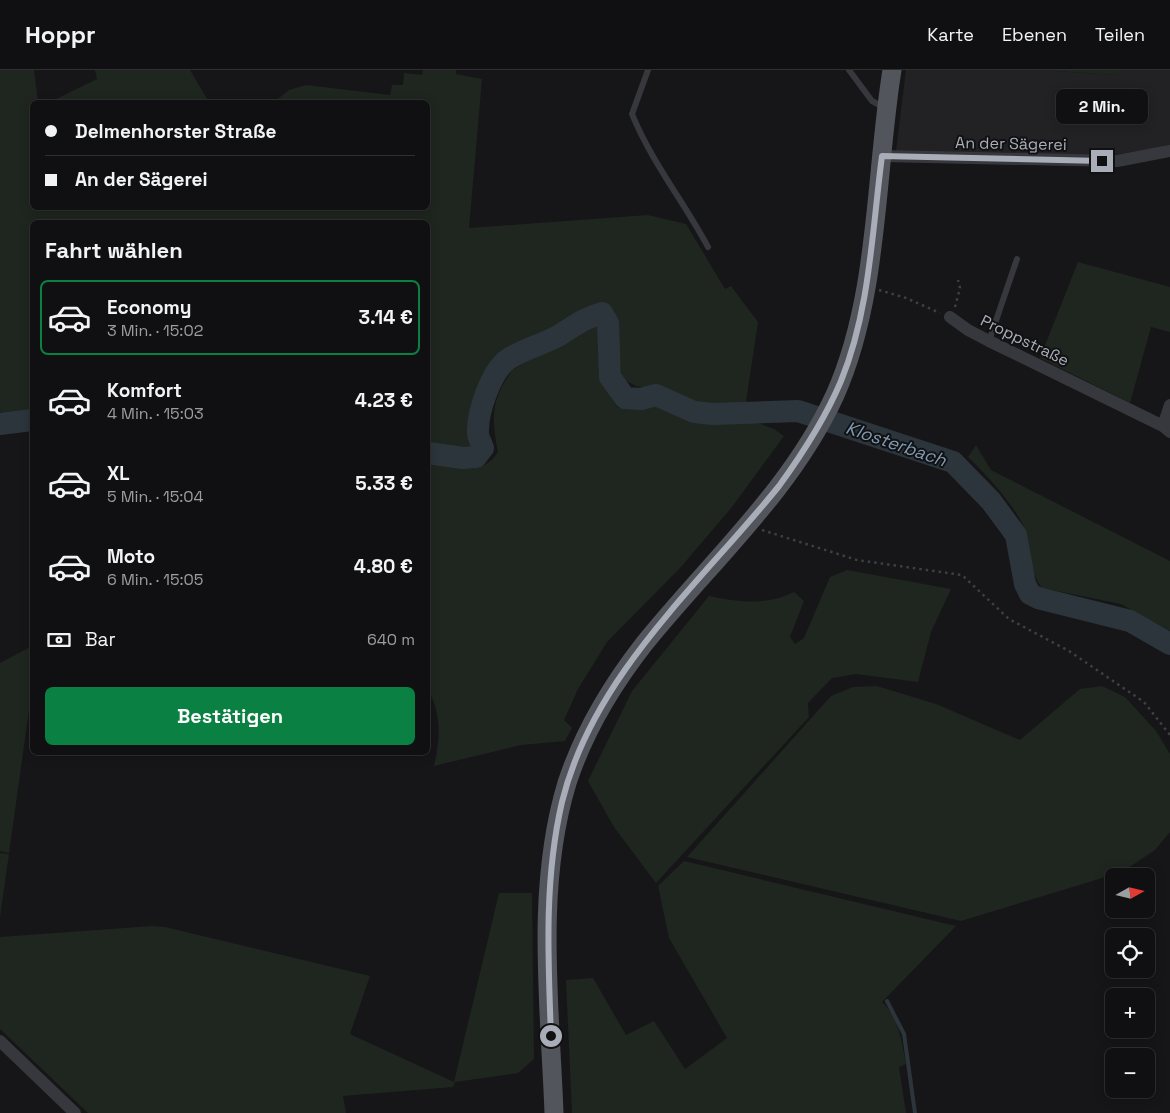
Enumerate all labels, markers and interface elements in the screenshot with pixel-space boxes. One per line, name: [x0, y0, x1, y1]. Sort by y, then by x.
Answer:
text: Hoppr: [25, 19, 96, 50]
text: Karte: [927, 23, 974, 46]
text: Ebenen: [1002, 23, 1067, 46]
text: Teilen: [1095, 23, 1145, 46]
callout: 2 Min.: [1056, 88, 1148, 124]
text: 2 Min.: [1079, 96, 1125, 117]
text: Delmenhorster Straße: [75, 119, 276, 144]
street label: An der Sägerei: [955, 132, 1067, 155]
route end: [1091, 150, 1113, 172]
text: An der Sägerei: [75, 167, 208, 192]
text: Fahrt wählen: [45, 236, 183, 264]
icon: car: [47, 295, 92, 340]
text: Economy: [107, 295, 191, 320]
text: 3.14 €: [358, 305, 413, 330]
street label: Proppstraße: [977, 310, 1073, 371]
text: 3 Min. · 15:02: [107, 320, 203, 341]
icon: car: [47, 378, 92, 423]
text: Komfort: [107, 378, 182, 403]
text: 4.23 €: [355, 388, 413, 413]
text: 4 Min. · 15:03: [107, 403, 204, 424]
water label: Klosterbach: [843, 416, 950, 472]
icon: car: [47, 461, 92, 506]
text: XL: [107, 461, 130, 486]
text: 5.33 €: [355, 471, 413, 496]
text: 5 Min. · 15:04: [107, 486, 204, 507]
icon: car: [47, 544, 92, 589]
text: Moto: [107, 544, 155, 569]
text: 4.80 €: [354, 554, 413, 579]
text: 6 Min. · 15:05: [107, 569, 203, 590]
icon: cash: [45, 626, 73, 654]
text: Bar: [85, 627, 116, 652]
text: 640 m: [367, 629, 415, 650]
button: Bestätigen: [45, 687, 415, 745]
north arrow: [1105, 868, 1155, 918]
map controls: [1105, 868, 1155, 1098]
button: locate: [1105, 928, 1155, 978]
button: +: [1105, 988, 1155, 1038]
route start: [540, 1025, 562, 1047]
button: −: [1105, 1048, 1155, 1098]

